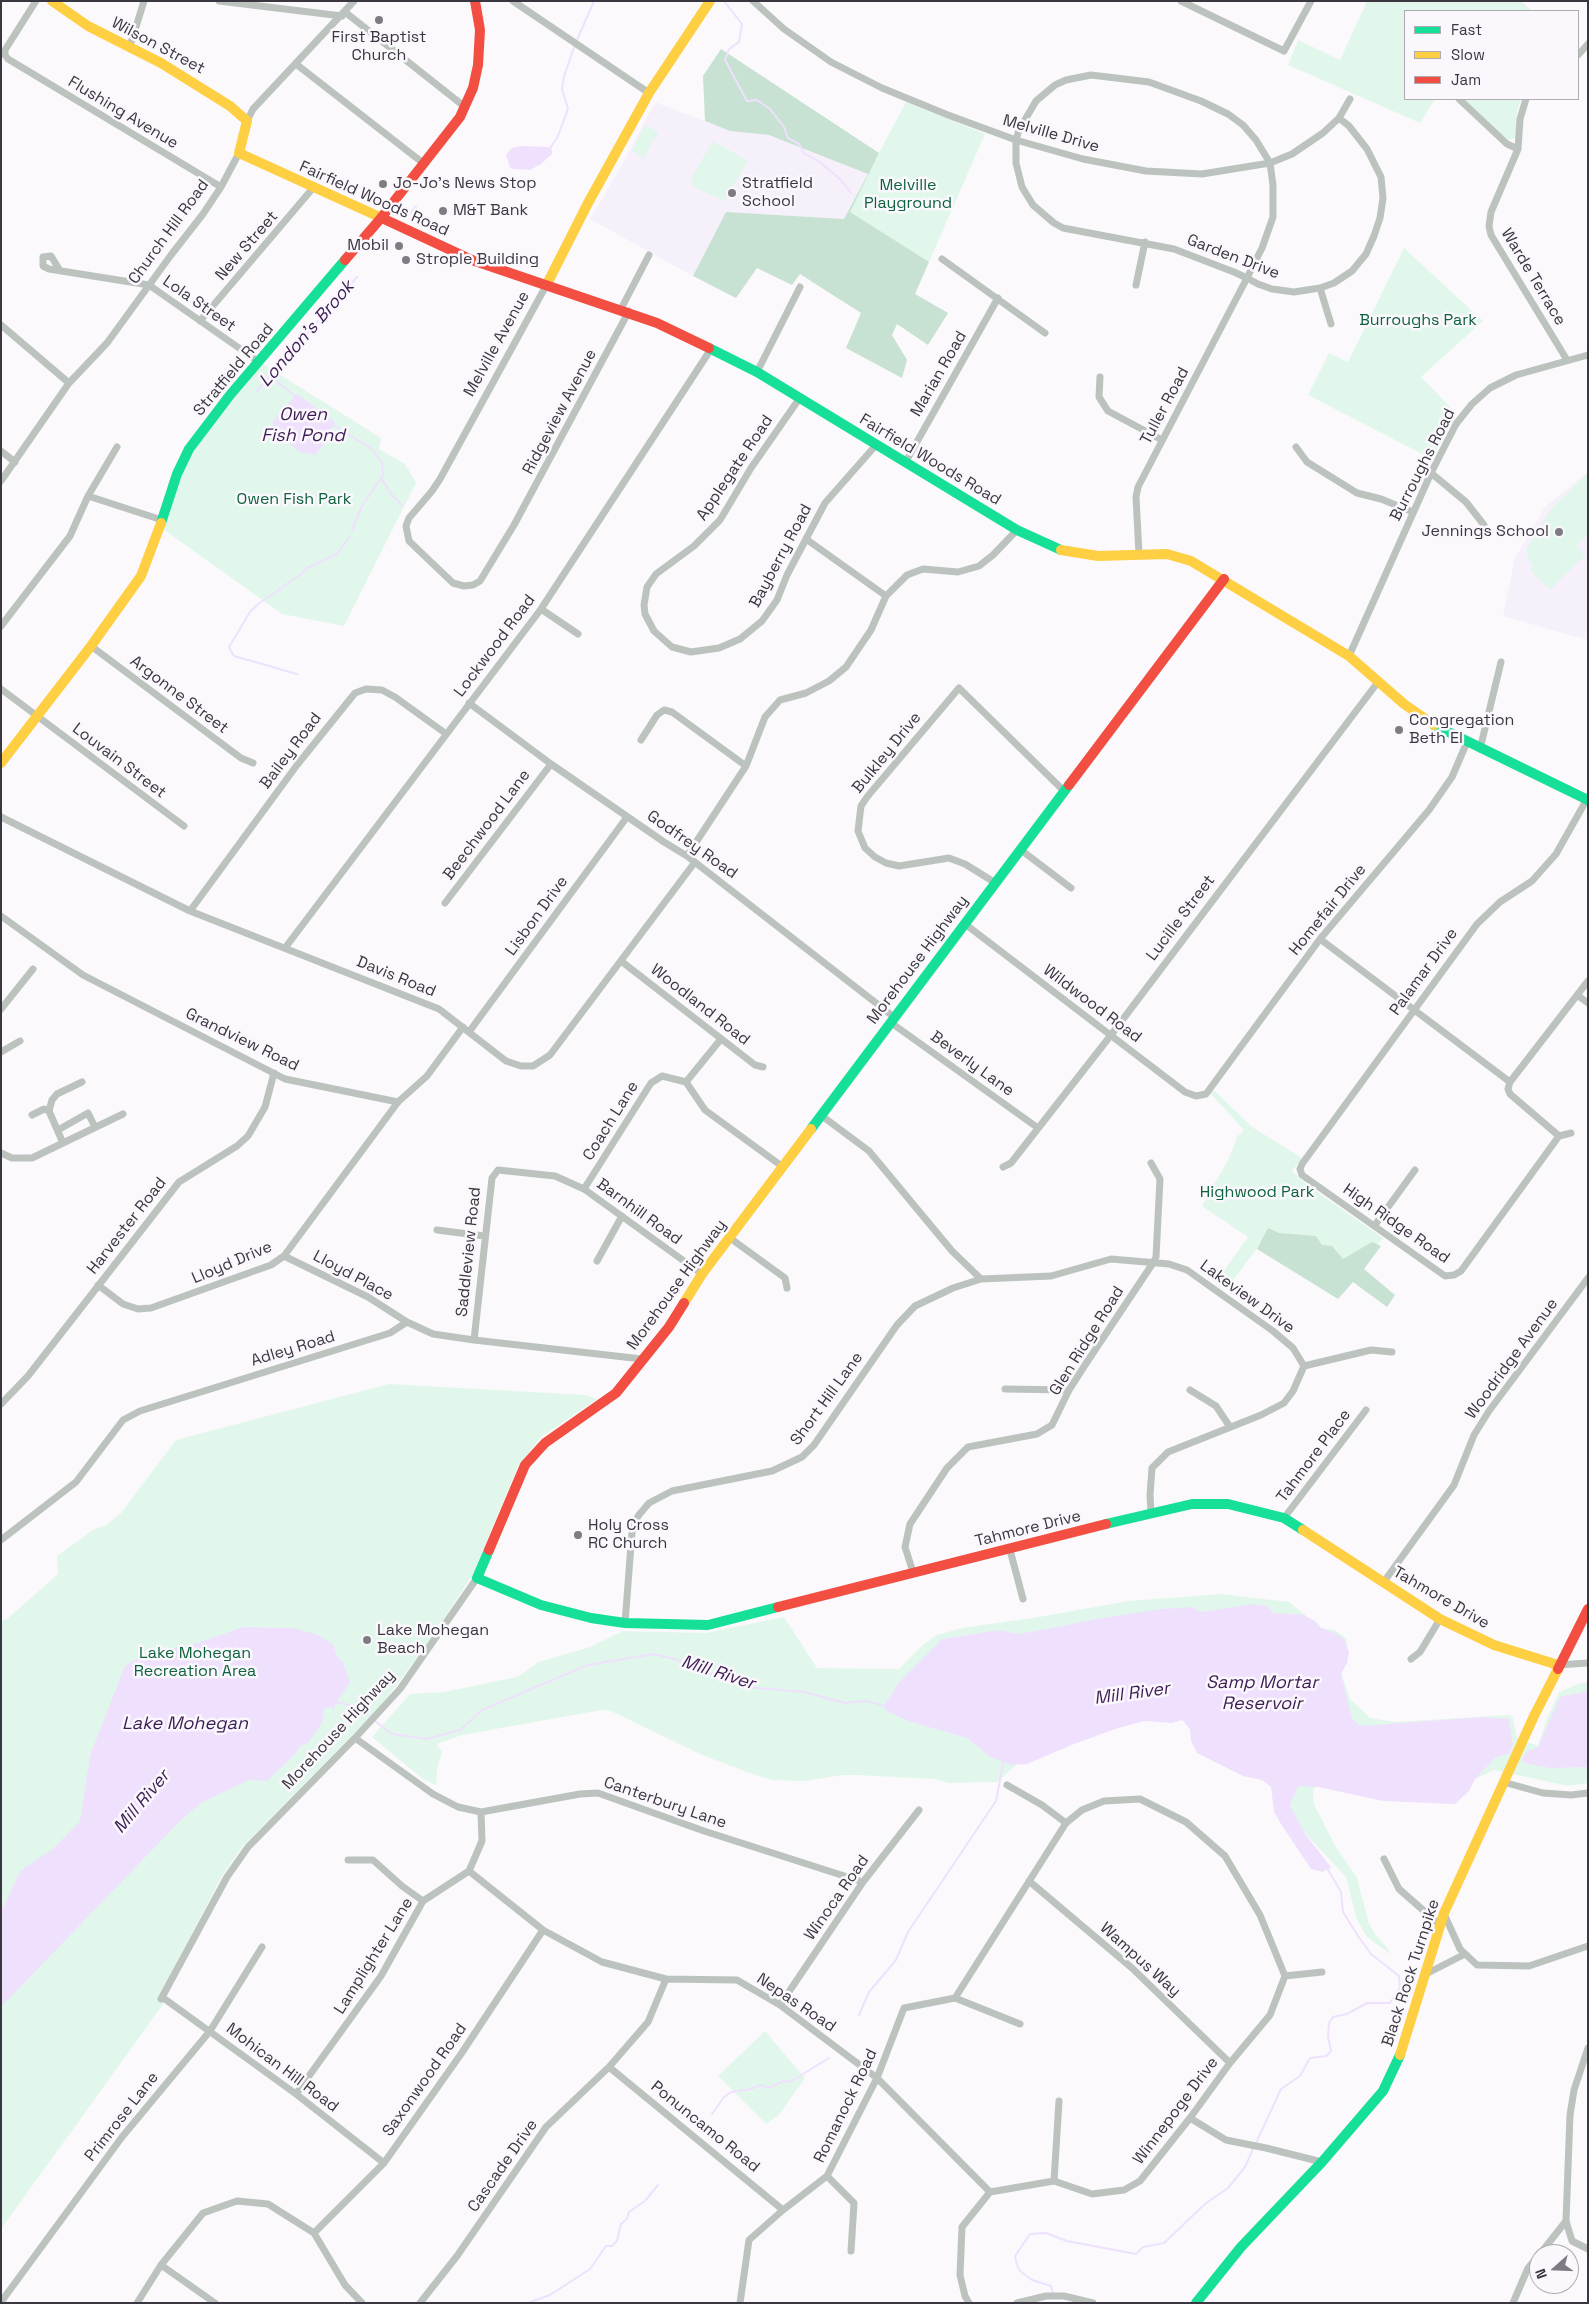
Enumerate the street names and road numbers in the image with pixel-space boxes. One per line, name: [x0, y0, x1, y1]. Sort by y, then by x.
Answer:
street label: Wilson Street: [108, 13, 208, 79]
street label: Flushing Avenue: [64, 73, 182, 153]
street label: Melville Drive: [1001, 111, 1101, 157]
street label: Fairfield Woods Road: [296, 157, 452, 241]
street label: Church Hill Road: [125, 176, 213, 288]
street label: New Street: [212, 207, 282, 285]
street label: Warde Terrace: [1497, 225, 1569, 329]
street label: Garden Drive: [1184, 231, 1282, 283]
street label: Lola Street: [159, 272, 239, 336]
street label: Melville Avenue: [460, 288, 534, 400]
street label: Stratfield Road: [190, 320, 278, 420]
street label: Marian Road: [907, 328, 971, 420]
street label: Ridgeview Avenue: [519, 346, 601, 478]
street label: Tuller Road: [1137, 364, 1193, 448]
street label: Burroughs Road: [1386, 406, 1460, 524]
street label: Fairfield Woods Road: [856, 410, 1004, 510]
street label: Applegate Road: [693, 412, 777, 524]
street label: Bayberry Road: [746, 501, 816, 611]
street label: Lockwood Road: [450, 591, 540, 701]
street label: Argonne Street: [126, 652, 232, 738]
street label: Bailey Road: [256, 709, 326, 793]
street label: Bulkley Drive: [849, 709, 925, 797]
street label: Louvain Street: [68, 719, 170, 803]
street label: Beechwood Lane: [439, 766, 535, 884]
street label: Godfrey Road: [643, 807, 741, 883]
street label: Homefair Drive: [1285, 861, 1371, 959]
street label: Lucille Street: [1143, 871, 1219, 965]
street label: Lisbon Drive: [502, 873, 572, 959]
street label: Morehouse Highway: [863, 892, 973, 1028]
street label: Palamar Drive: [1386, 925, 1462, 1019]
street label: Davis Road: [354, 952, 438, 1002]
street label: Woodland Road: [647, 960, 753, 1050]
street label: Wildwood Road: [1039, 961, 1145, 1047]
street label: Grandview Road: [182, 1004, 302, 1076]
street label: Beverly Lane: [926, 1027, 1018, 1101]
street label: Coach Lane: [579, 1078, 643, 1164]
street label: Harvester Road: [83, 1174, 171, 1278]
street label: Barnhill Road: [593, 1175, 685, 1249]
street label: High Ridge Road: [1339, 1180, 1453, 1268]
street label: Saddleview Road: [453, 1186, 485, 1318]
street label: Morehouse Highway: [623, 1216, 731, 1354]
street label: Lloyd Drive: [189, 1238, 275, 1288]
street label: Lloyd Place: [310, 1247, 396, 1305]
street label: Lakeview Drive: [1196, 1256, 1298, 1338]
street label: Glen Ridge Road: [1046, 1283, 1128, 1399]
street label: Woodridge Avenue: [1462, 1295, 1562, 1423]
street label: Adley Road: [249, 1327, 337, 1371]
street label: Short Hill Lane: [787, 1349, 867, 1449]
street label: Tahmore Place: [1273, 1406, 1355, 1506]
street label: Tahmore Drive: [973, 1507, 1083, 1551]
street label: Tahmore Drive: [1389, 1563, 1493, 1633]
street label: Morehouse Highway: [279, 1666, 399, 1794]
street label: Canterbury Lane: [601, 1773, 729, 1833]
street label: Winoca Road: [801, 1852, 873, 1944]
street label: Lamplighter Lane: [330, 1894, 418, 2018]
street label: Black Rock Turnpike: [1378, 1897, 1444, 2049]
street label: Wampus Way: [1096, 1919, 1184, 2001]
street label: Nepas Road: [753, 1969, 839, 2037]
street label: Mohican Hill Road: [222, 2019, 342, 2117]
street label: Saxonwood Road: [379, 2020, 471, 2140]
street label: Romanock Road: [810, 2046, 882, 2166]
street label: Winnepoge Drive: [1129, 2054, 1223, 2168]
street label: Primrose Lane: [81, 2068, 163, 2166]
street label: Ponuncamo Road: [647, 2077, 763, 2177]
street label: Cascade Drive: [464, 2116, 542, 2216]

